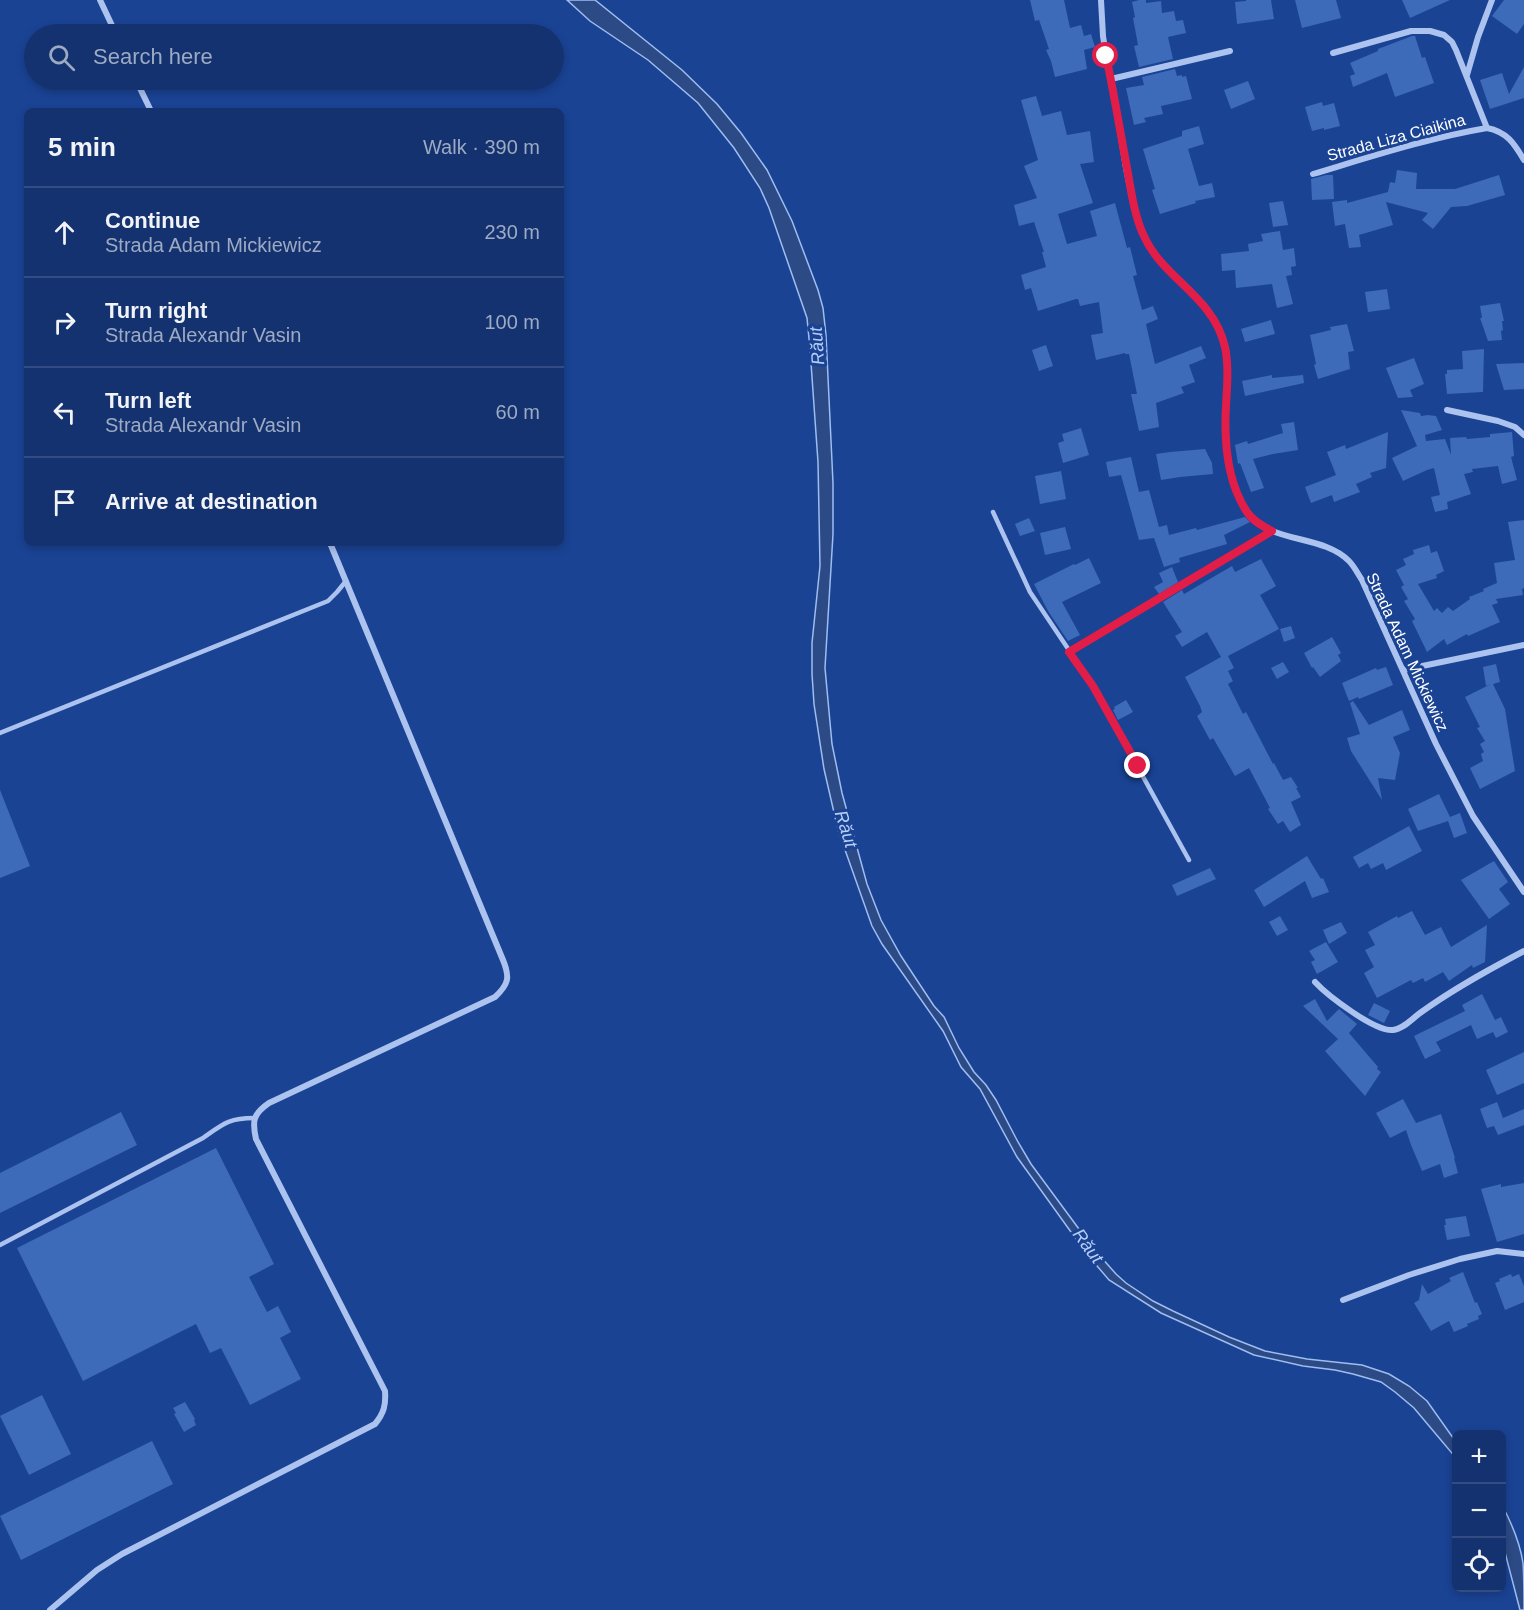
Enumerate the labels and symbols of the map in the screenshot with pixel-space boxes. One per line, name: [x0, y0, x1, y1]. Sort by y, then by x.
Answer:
route start: [1092, 42, 1118, 68]
street label: Strada Liza Ciaikina: [1325, 111, 1467, 164]
water label: Răut: [806, 325, 828, 366]
street label: Strada Adam Mickiewicz: [1363, 570, 1452, 734]
route end: [1124, 752, 1150, 778]
water label: Răut: [831, 808, 862, 851]
water label: Răut: [1069, 1225, 1108, 1268]

